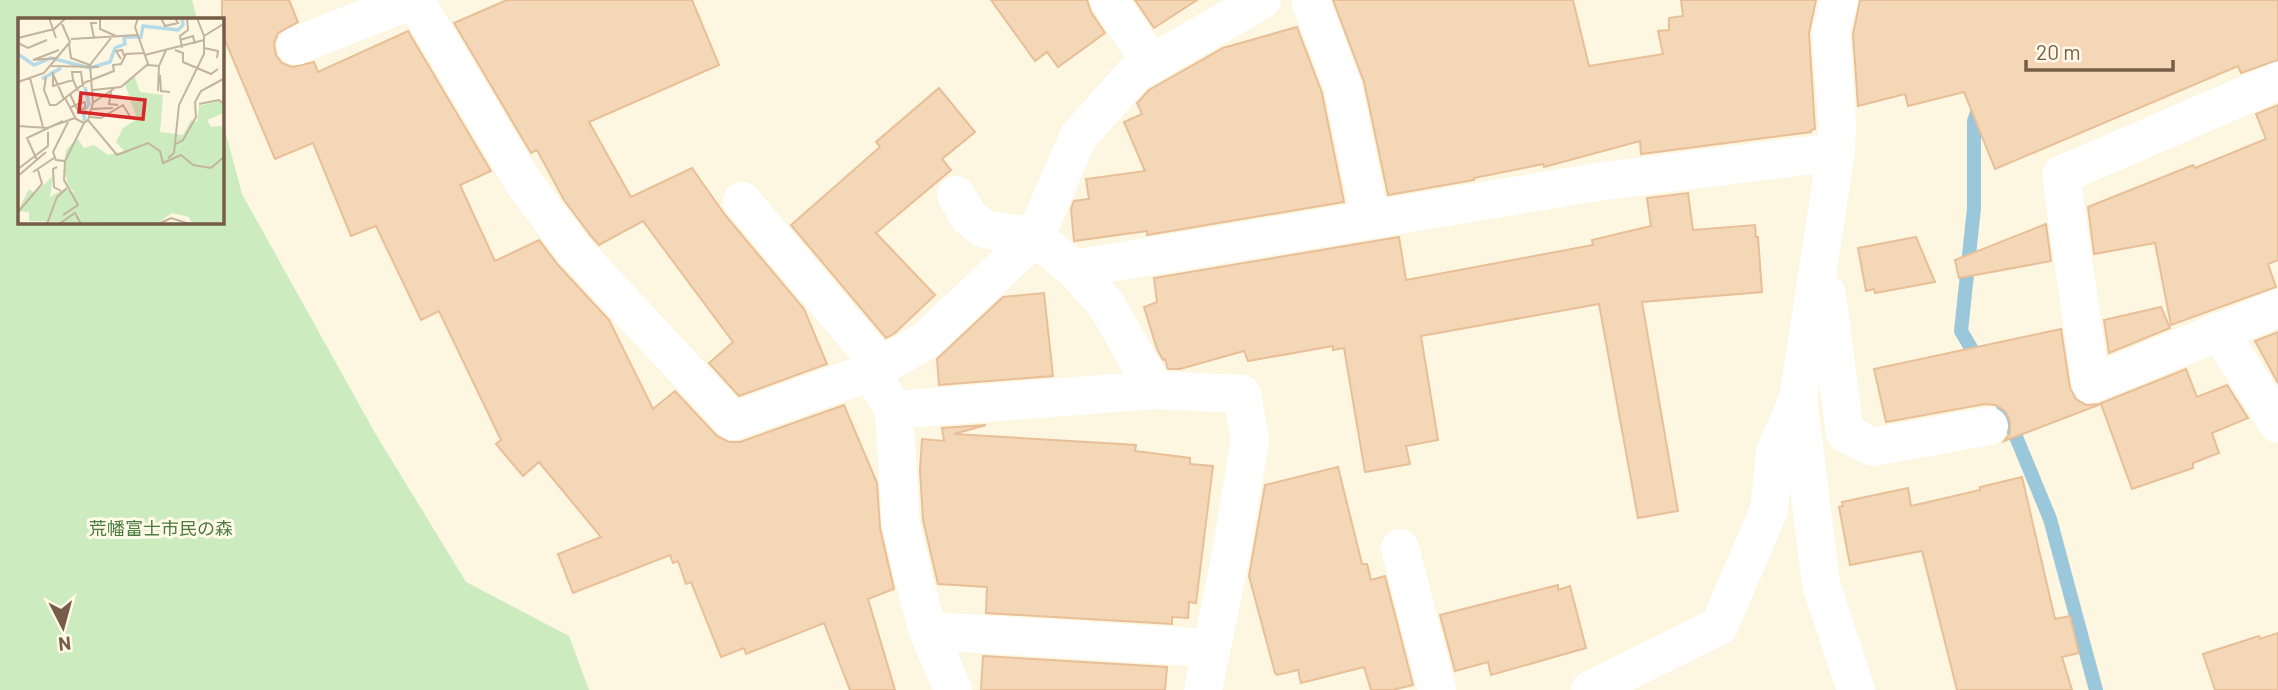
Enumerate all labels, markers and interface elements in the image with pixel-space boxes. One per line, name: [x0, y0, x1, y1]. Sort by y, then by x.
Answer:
inset map: [18, 18, 224, 224]
scale bar: [2026, 28, 2173, 72]
text: 20 m: [2036, 39, 2081, 64]
park label: 荒幡富士市民の森: [89, 517, 233, 539]
north arrow: [28, 592, 98, 662]
text: N: [57, 632, 72, 657]

